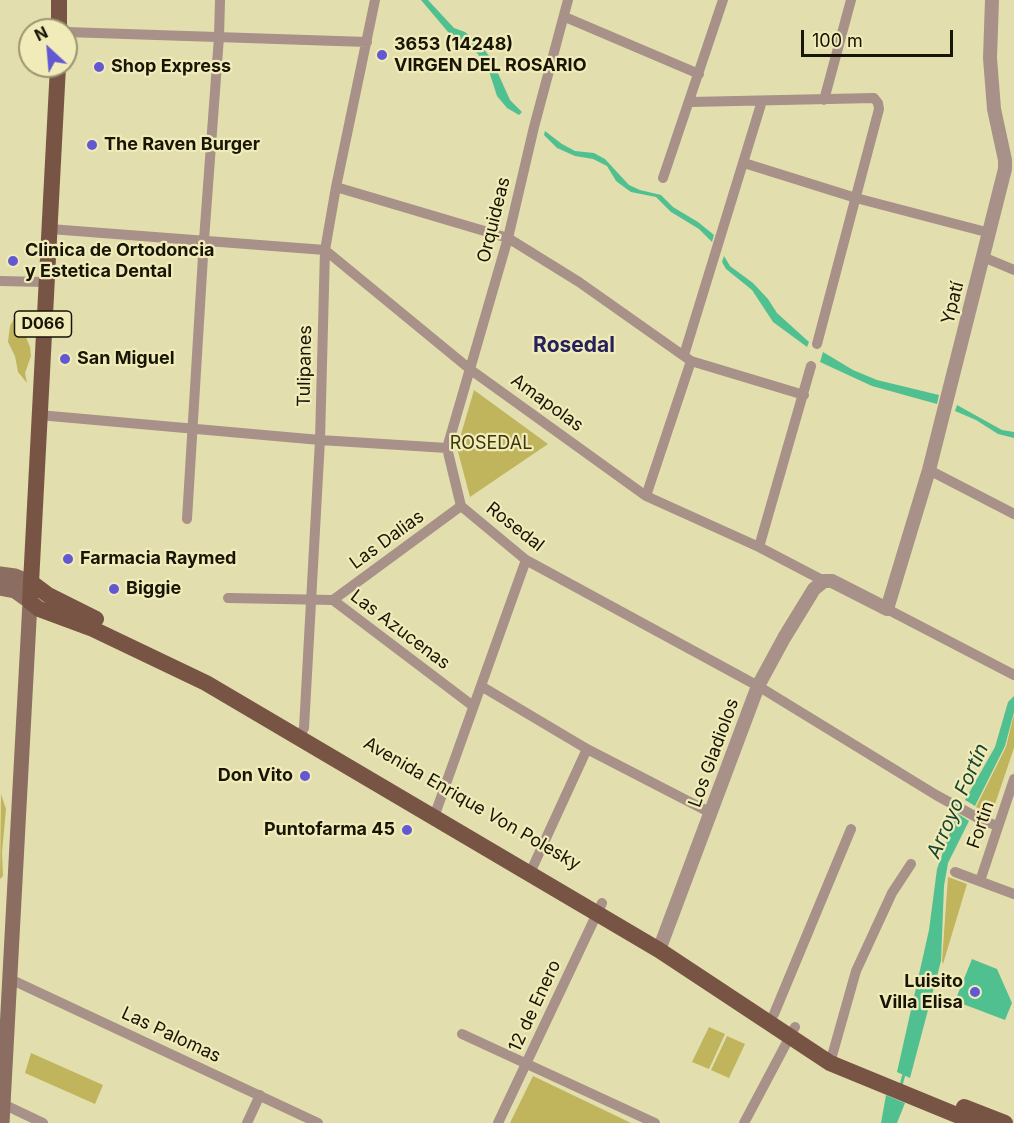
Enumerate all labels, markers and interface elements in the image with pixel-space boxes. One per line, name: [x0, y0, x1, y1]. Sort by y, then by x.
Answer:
north arrow: [18, 18, 78, 78]
scale bar: [804, 18, 956, 56]
text: N: [31, 22, 51, 45]
text: 100 m: [812, 30, 863, 51]
place label: 3653 (14248) VIRGEN DEL ROSARIO: [394, 34, 586, 76]
marker: 3653 (14248) VIRGEN DEL ROSARIO: [375, 48, 389, 62]
place label: Shop Express: [111, 56, 231, 78]
marker: Shop Express: [92, 60, 106, 74]
place label: The Raven Burger: [104, 134, 260, 156]
marker: The Raven Burger: [85, 138, 99, 152]
street label: Orquideas: [473, 175, 515, 265]
place label: Clinica de Ortodoncia y Estetica Dental: [25, 240, 214, 282]
marker: Clinica de Ortodoncia y Estetica Dental: [6, 254, 20, 268]
street label: Ypatí: [937, 279, 969, 327]
road number: D066: [15, 311, 72, 337]
street label: Tulipanes: [293, 325, 317, 407]
district label: Rosedal: [533, 333, 615, 359]
place label: San Miguel: [77, 348, 175, 370]
marker: San Miguel: [58, 352, 72, 366]
street label: Amapolas: [507, 370, 587, 436]
park label: ROSEDAL: [450, 433, 532, 455]
street label: Rosedal: [482, 498, 548, 556]
street label: Las Dalias: [346, 506, 428, 574]
place label: Farmacia Raymed: [80, 548, 236, 570]
marker: Farmacia Raymed: [61, 552, 75, 566]
place label: Biggie: [126, 578, 181, 600]
marker: Biggie: [107, 582, 121, 596]
street label: Las Azucenas: [346, 586, 454, 674]
street label: Los Gladiolos: [684, 696, 744, 810]
street label: Avenida Enrique Von Polesky: [360, 733, 584, 875]
water label: Arroyo Fortín: [922, 740, 994, 862]
place label: Don Vito: [218, 765, 293, 787]
marker: Don Vito: [298, 769, 312, 783]
street label: Fortin: [963, 798, 999, 852]
place label: Puntofarma 45: [264, 819, 395, 841]
marker: Puntofarma 45: [400, 823, 414, 837]
street label: 12 de Enero: [504, 957, 566, 1055]
place label: Luisito Villa Elisa: [879, 971, 963, 1014]
marker: Luisito Villa Elisa: [968, 985, 982, 999]
street label: Las Palomas: [118, 1003, 224, 1067]

